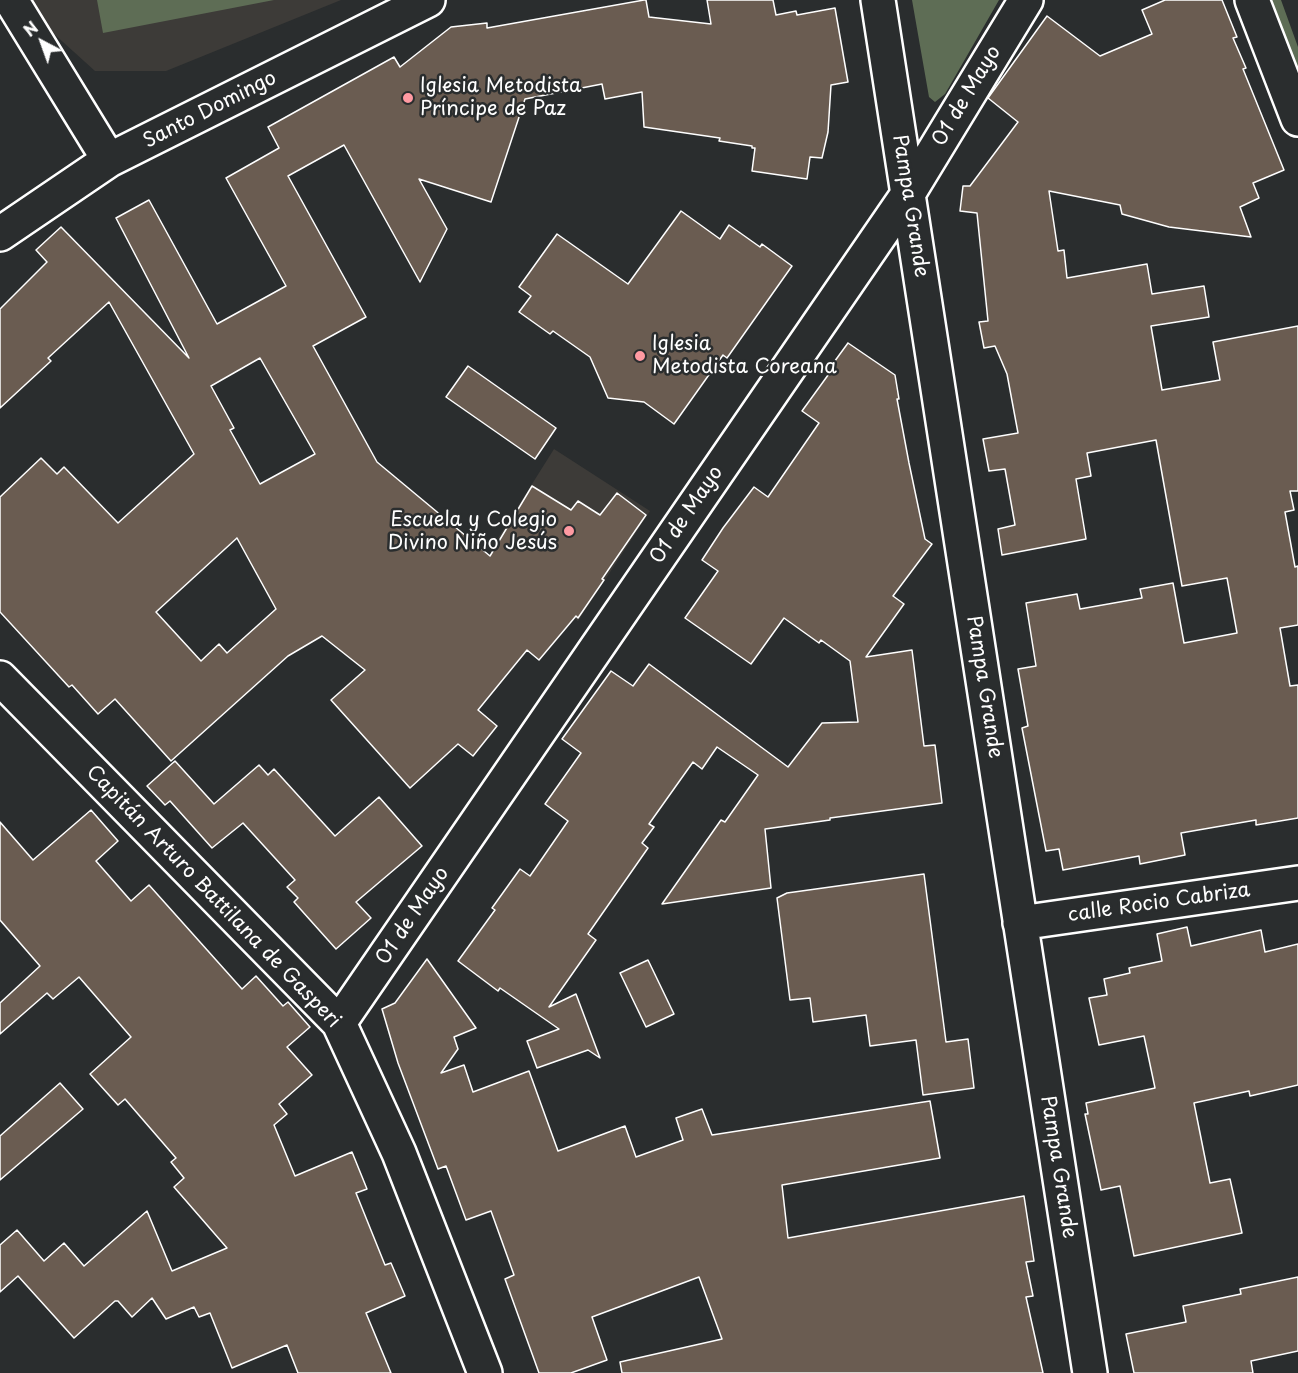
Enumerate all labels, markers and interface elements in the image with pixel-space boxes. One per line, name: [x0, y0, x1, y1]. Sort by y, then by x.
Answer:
north arrow: [12, 12, 72, 72]
text: N: [18, 15, 43, 42]
street label: 01 de Mayo: [928, 42, 1006, 150]
street label: Santo Domingo: [140, 66, 280, 154]
place label: Iglesia Metodista Príncipe de Paz: [420, 74, 581, 121]
marker: Iglesia Metodista Príncipe de Paz: [401, 91, 415, 105]
street label: Pampa Grande: [887, 133, 933, 279]
place label: Iglesia Metodista Coreana: [652, 332, 837, 379]
marker: Iglesia Metodista Coreana: [633, 349, 647, 363]
street label: 01 de Mayo: [646, 462, 728, 568]
place label: Escuela y Colegio Divino Niño Jesús: [388, 508, 557, 555]
marker: Escuela y Colegio Divino Niño Jesús: [562, 524, 576, 538]
street label: Pampa Grande: [961, 614, 1007, 760]
street label: Capitán Arturo Battilana de Gasperi: [81, 761, 345, 1033]
street label: 01 de Mayo: [372, 863, 454, 969]
street label: calle Rocio Cabriza: [1066, 878, 1252, 928]
street label: Pampa Grande: [1035, 1094, 1081, 1240]

